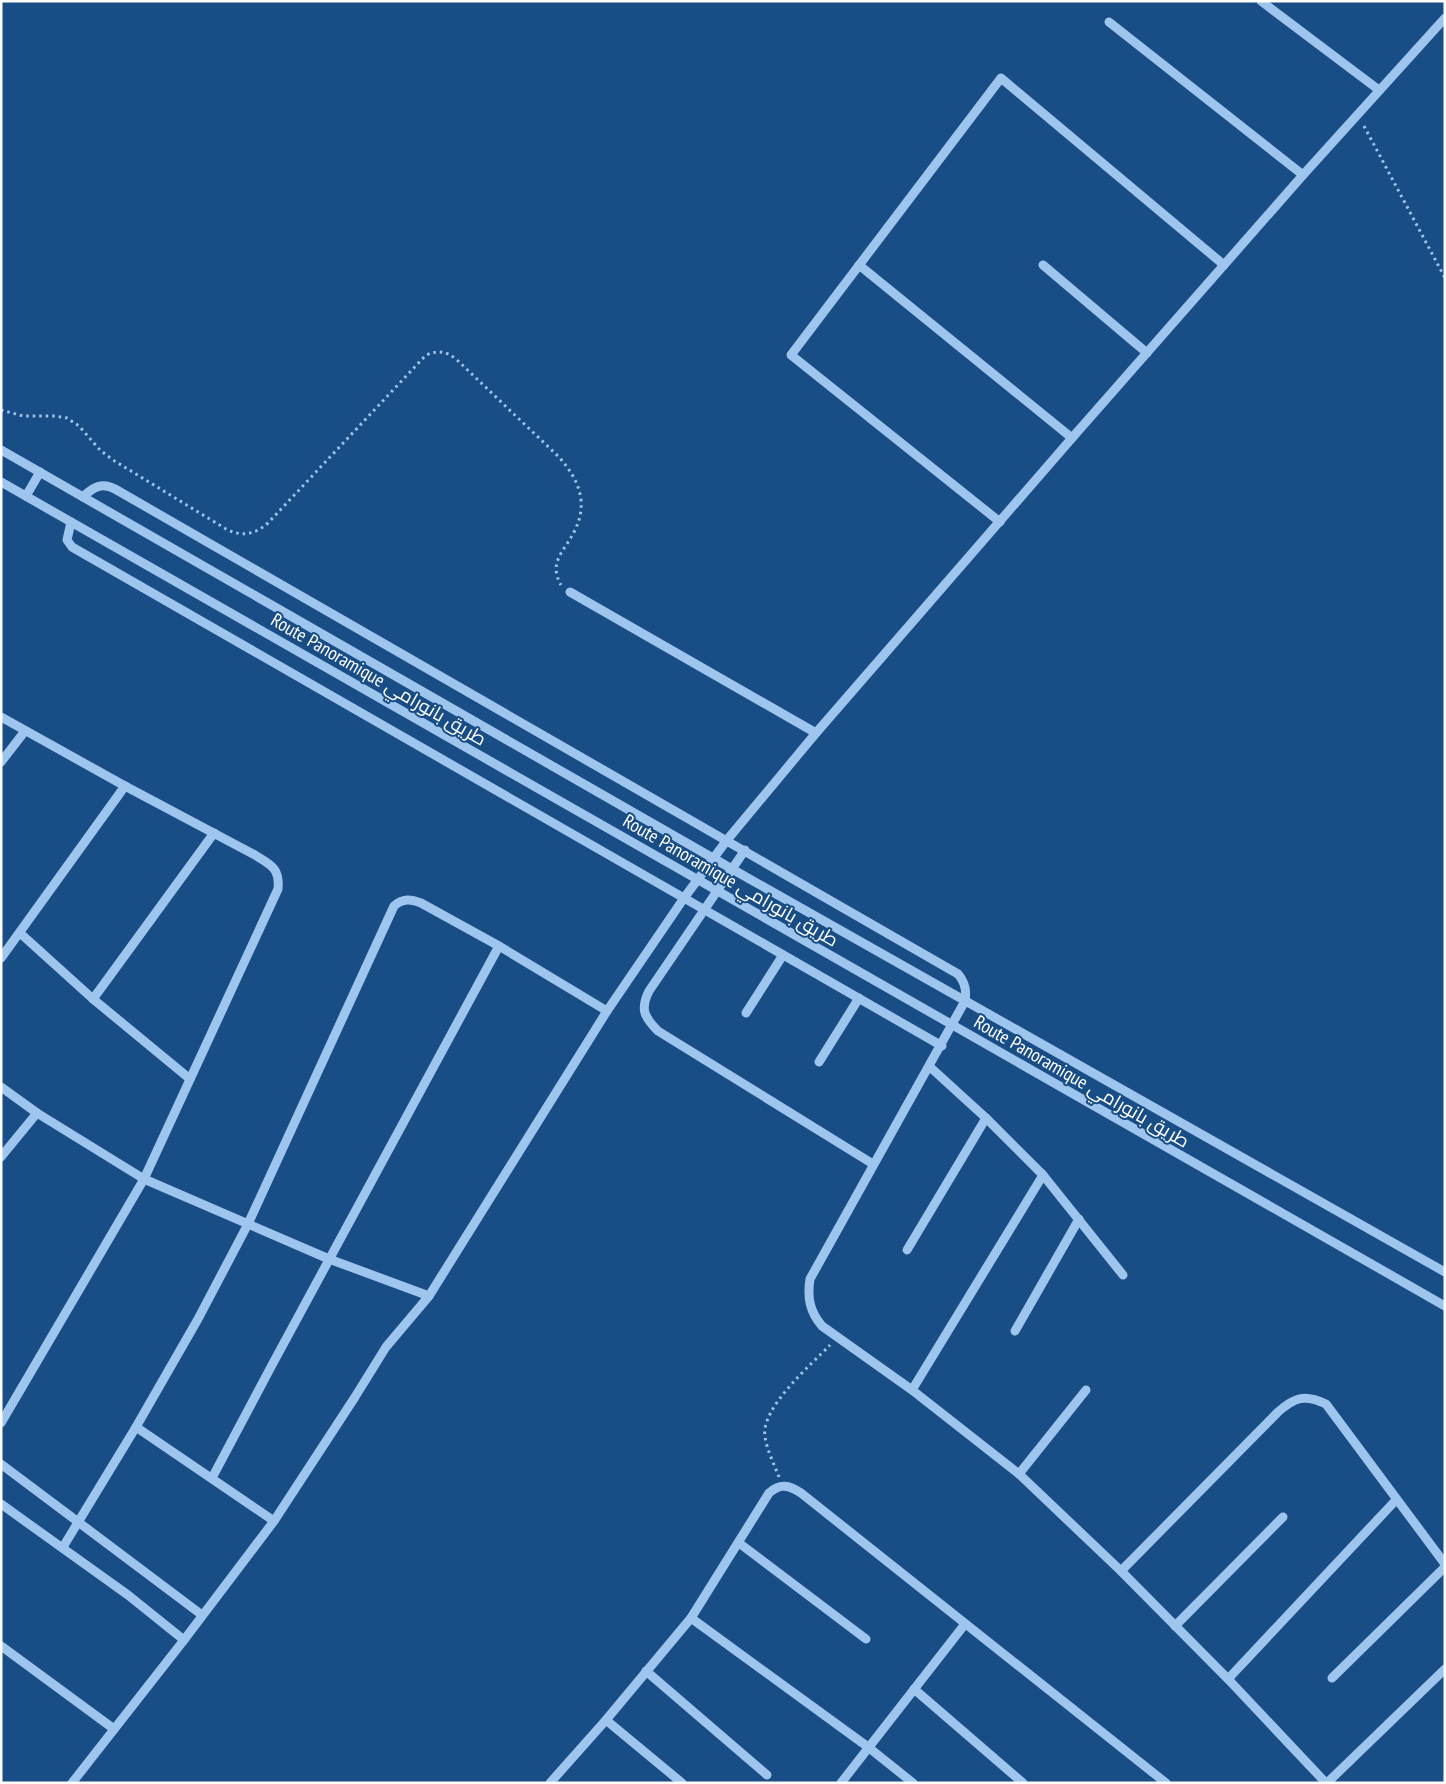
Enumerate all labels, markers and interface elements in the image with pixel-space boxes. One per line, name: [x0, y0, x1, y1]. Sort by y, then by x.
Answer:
street label: Route Panoramique طريق بانورامي: [265, 607, 491, 753]
street label: Route Panoramique طريق بانورامي: [617, 808, 843, 954]
street label: Route Panoramique طريق بانورامي: [968, 1009, 1194, 1155]

